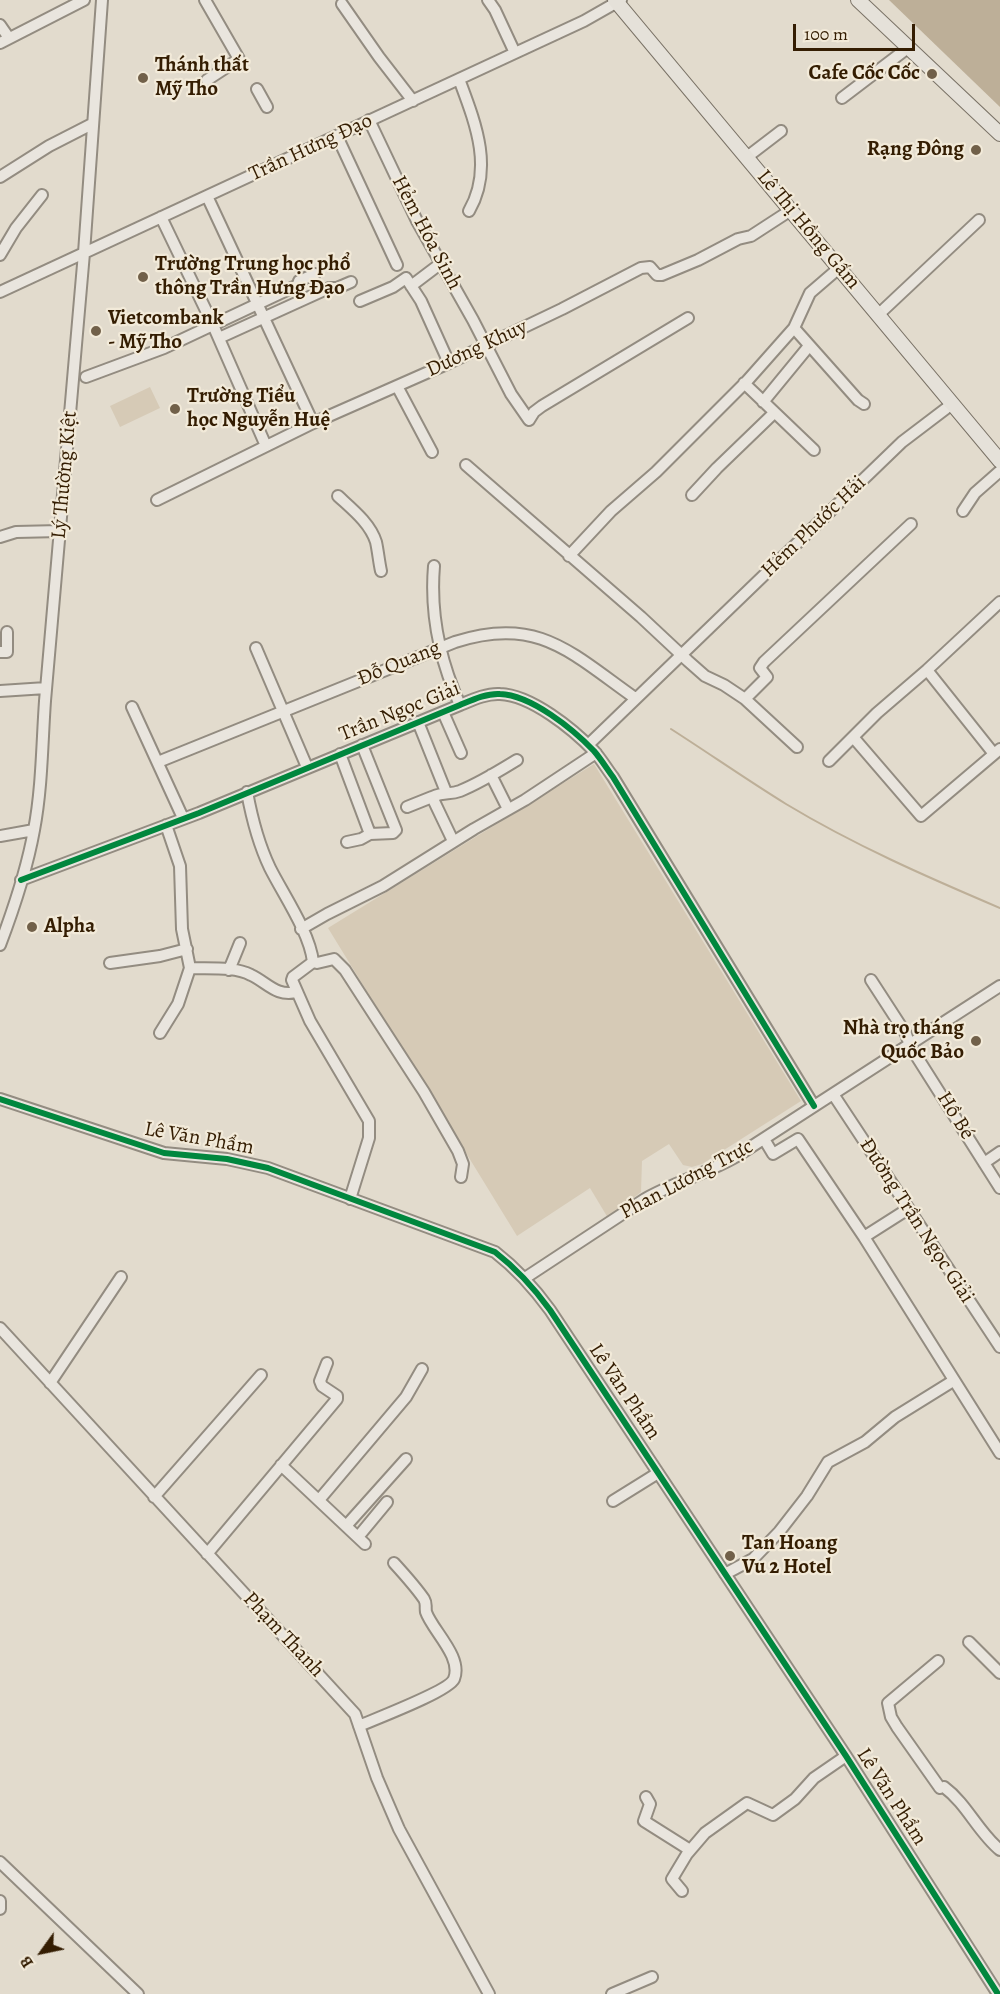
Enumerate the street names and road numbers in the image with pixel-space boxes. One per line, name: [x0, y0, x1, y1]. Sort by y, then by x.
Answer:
street label: Trần Hưng Đạo: [245, 108, 377, 188]
street label: Lê Thị Hồng Gấm: [751, 165, 865, 295]
street label: Hẻm Hóa Sinh: [385, 172, 467, 294]
street label: Dương Khuy: [422, 315, 532, 383]
street label: Lý Thường Kiệt: [47, 410, 83, 540]
street label: Hẻm Phước Hải: [756, 471, 872, 583]
street label: Đỗ Quang: [354, 636, 444, 692]
street label: Trần Ngọc Giải: [336, 676, 464, 748]
street label: Hồ Bé: [931, 1087, 979, 1145]
street label: Lê Văn Phẩm: [142, 1117, 256, 1161]
street label: Phan Lương Trực: [616, 1134, 758, 1226]
street label: Đường Trần Ngọc Giải: [853, 1134, 979, 1308]
street label: Lê Văn Phẩm: [583, 1339, 665, 1445]
street label: Phạm Thanh: [237, 1587, 329, 1683]
street label: Lê Văn Phẩm: [850, 1744, 932, 1850]

